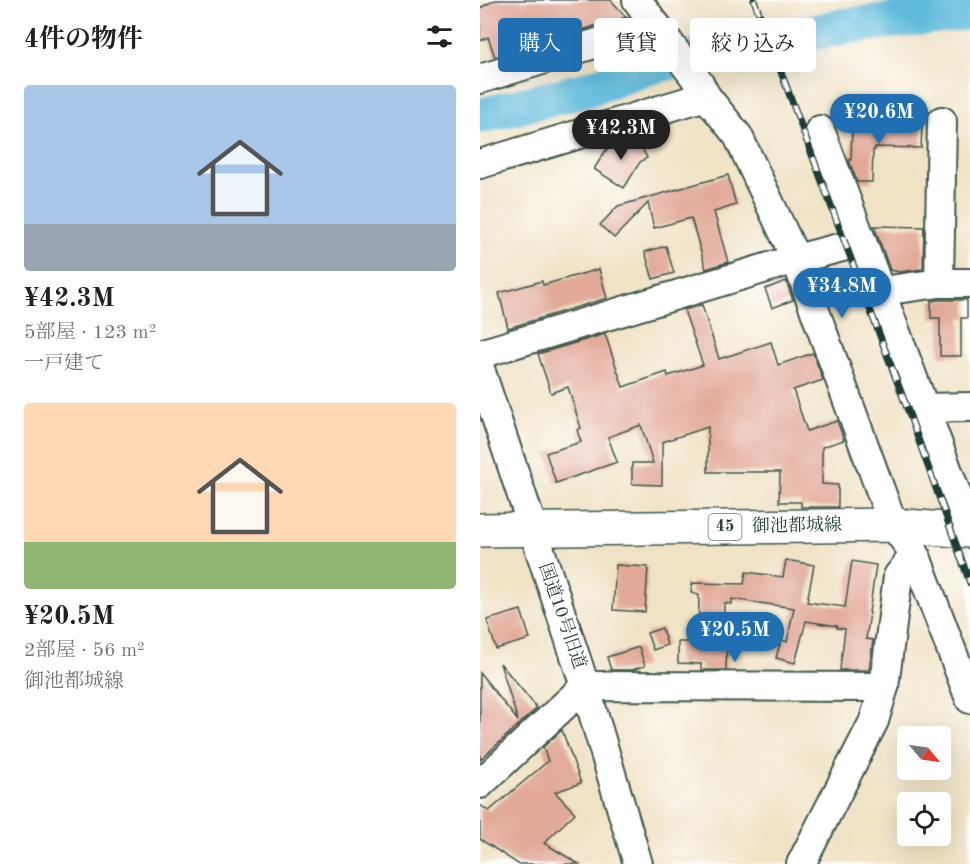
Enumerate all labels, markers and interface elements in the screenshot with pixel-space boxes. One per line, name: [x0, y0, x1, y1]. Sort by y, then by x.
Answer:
chip: 購入: [498, 18, 582, 72]
chip: 賃貸: [594, 18, 678, 72]
chip: 絞り込み: [690, 18, 816, 72]
icon: filters: [423, 20, 456, 53]
text: 4件の物件: [24, 27, 143, 53]
pin: ¥20.6M: [830, 94, 928, 145]
text: ¥20.6M: [844, 103, 914, 123]
pin: ¥42.3M: [572, 110, 670, 161]
text: ¥42.3M: [586, 119, 656, 139]
icon: home: [186, 124, 294, 232]
pin: ¥34.8M: [793, 268, 891, 319]
text: ¥34.8M: [807, 277, 877, 297]
text: ¥42.3M: [24, 286, 115, 312]
text: 5部屋 · 123 m²: [24, 323, 156, 343]
text: 一戸建て: [24, 354, 104, 374]
icon: home: [186, 442, 294, 550]
road number: 45: [708, 514, 742, 540]
street label: 御池都城線: [752, 514, 842, 536]
street label: 国道10号旧道: [535, 560, 590, 671]
text: ¥20.5M: [24, 604, 115, 630]
pin: ¥20.5M: [686, 612, 784, 663]
text: ¥20.5M: [700, 621, 770, 641]
text: 2部屋 · 56 m²: [24, 641, 145, 661]
text: 御池都城線: [24, 672, 124, 692]
north arrow: [897, 726, 951, 780]
map controls: [897, 726, 951, 846]
button: locate: [897, 792, 951, 846]

